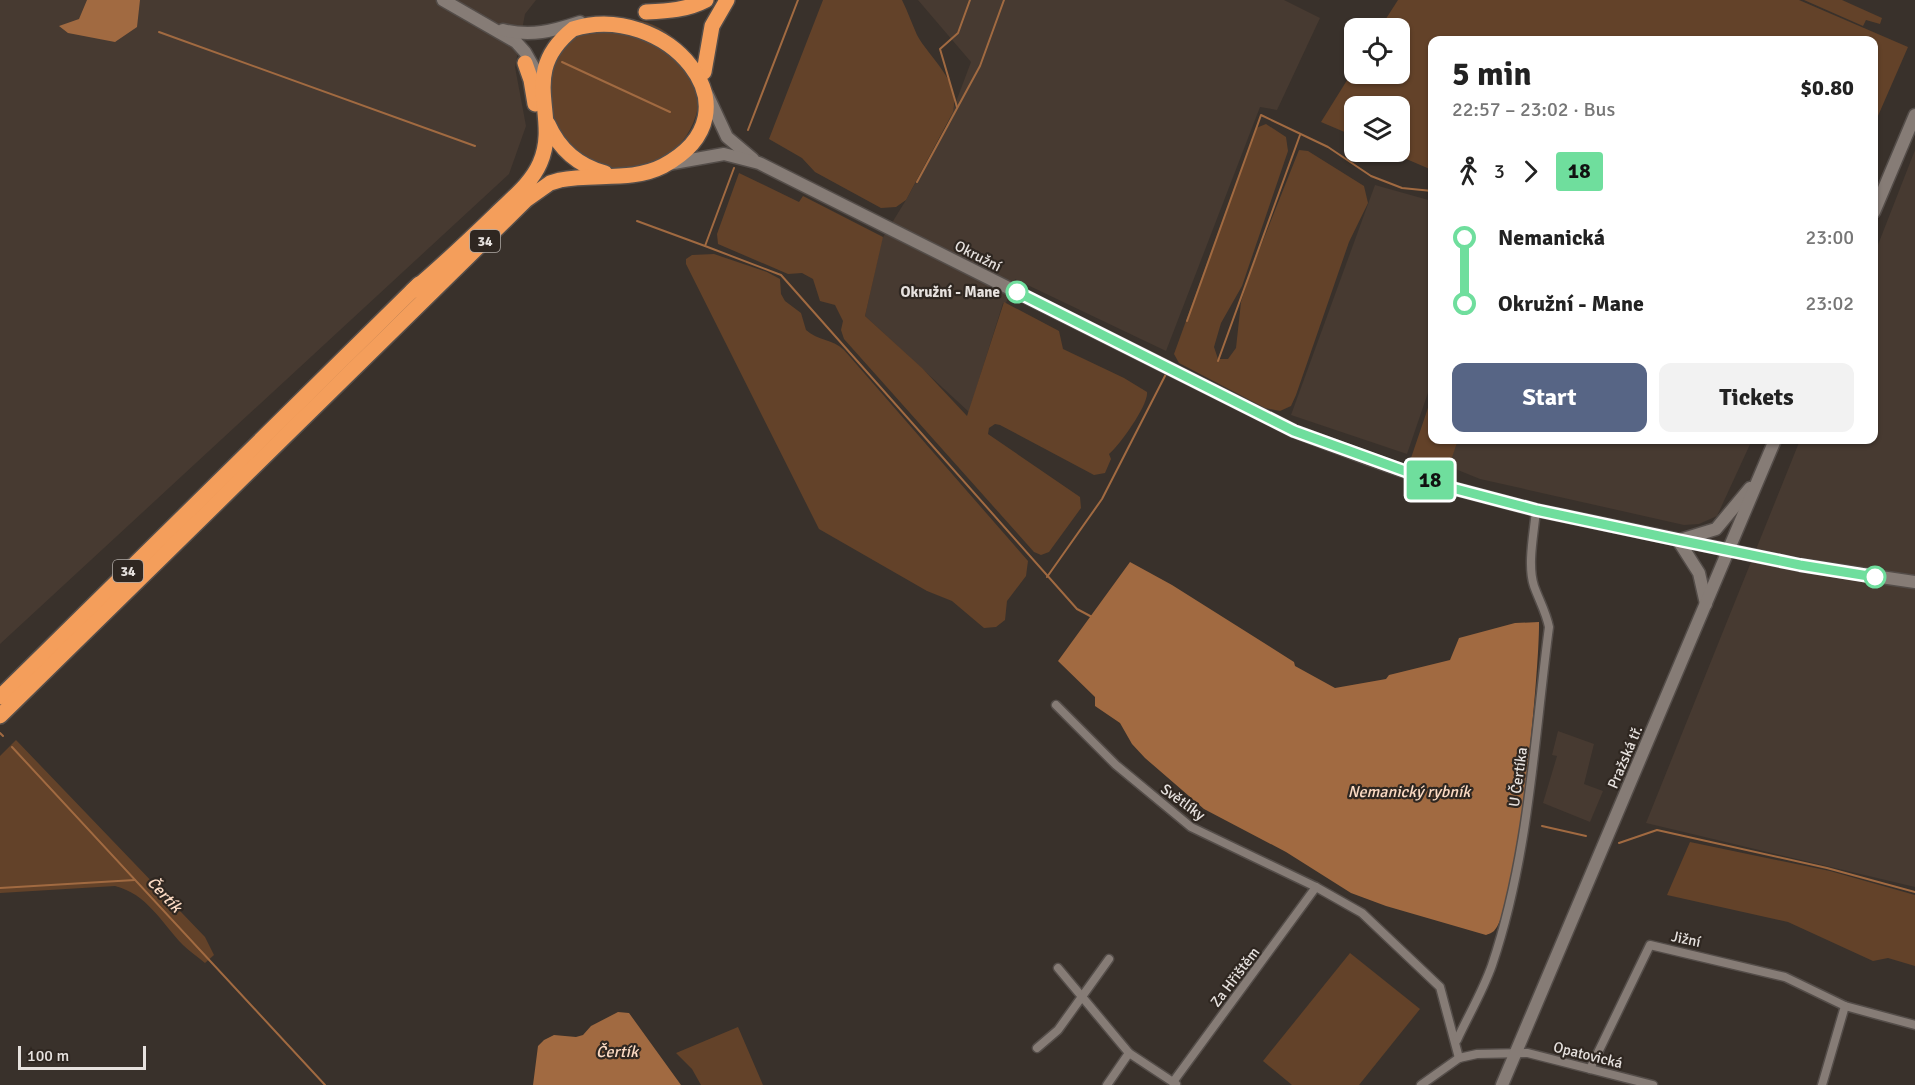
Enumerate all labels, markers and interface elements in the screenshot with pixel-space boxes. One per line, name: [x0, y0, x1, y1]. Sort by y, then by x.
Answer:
map controls: [1344, 18, 1410, 162]
button: locate: [1344, 18, 1410, 84]
text: 5 min: [1452, 54, 1532, 95]
text: $0.80: [1800, 74, 1854, 101]
button: layers: [1344, 96, 1410, 162]
text: 22:57 – 23:02 · Bus: [1452, 97, 1615, 122]
icon: walk: [1452, 155, 1485, 188]
icon: forward: [1514, 155, 1547, 188]
text: 18: [1568, 158, 1591, 184]
text: 3: [1494, 159, 1505, 184]
text: Nemanická: [1498, 224, 1605, 251]
text: 23:00: [1805, 225, 1854, 250]
road number: 34: [470, 230, 500, 252]
street label: Okružní: [952, 237, 1004, 275]
marker: Okružní - Mane: [1006, 281, 1028, 303]
place label: Okružní - Mane: [900, 283, 1000, 301]
text: Okružní - Mane: [1498, 290, 1644, 317]
text: 23:02: [1805, 291, 1854, 316]
button: Start: [1452, 363, 1647, 432]
button: Tickets: [1659, 363, 1854, 432]
line badge: 18: [1403, 460, 1457, 500]
text: 18: [1419, 467, 1441, 493]
road number: 34: [113, 560, 143, 582]
unlabelled marker: [1864, 566, 1886, 588]
street label: Pražská tř.: [1604, 723, 1646, 791]
street label: U Čertíka: [1504, 746, 1531, 808]
street label: Světlíky: [1157, 780, 1209, 824]
water label: Nemanický rybník: [1348, 782, 1472, 802]
water label: Čertík: [143, 873, 187, 918]
street label: Jižní: [1670, 927, 1702, 951]
street label: Za Hřištěm: [1207, 944, 1263, 1010]
street label: Opatovická: [1551, 1038, 1625, 1072]
water label: Čertík: [596, 1042, 640, 1062]
scale bar: [18, 1043, 146, 1070]
text: 100 m: [27, 1046, 69, 1066]

